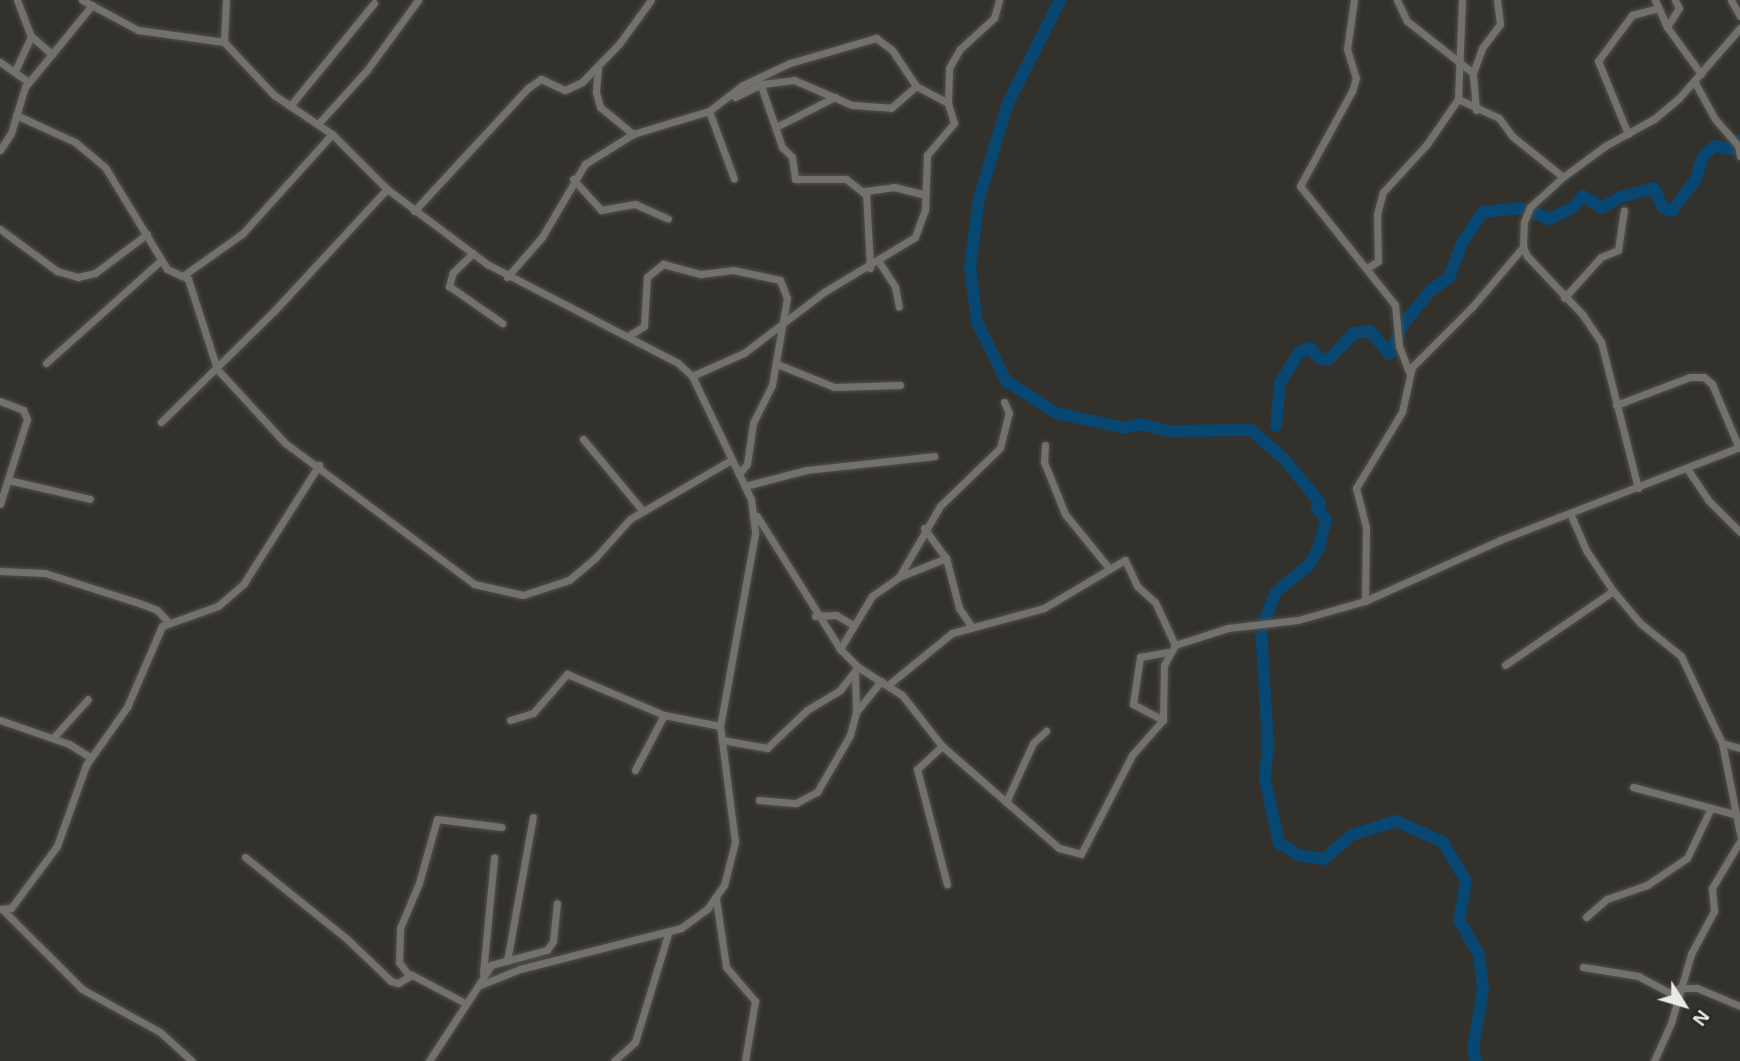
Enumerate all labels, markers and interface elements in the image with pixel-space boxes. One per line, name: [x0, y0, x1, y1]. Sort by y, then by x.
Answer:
north arrow: [1649, 970, 1719, 1040]
text: N: [1689, 1006, 1714, 1030]

